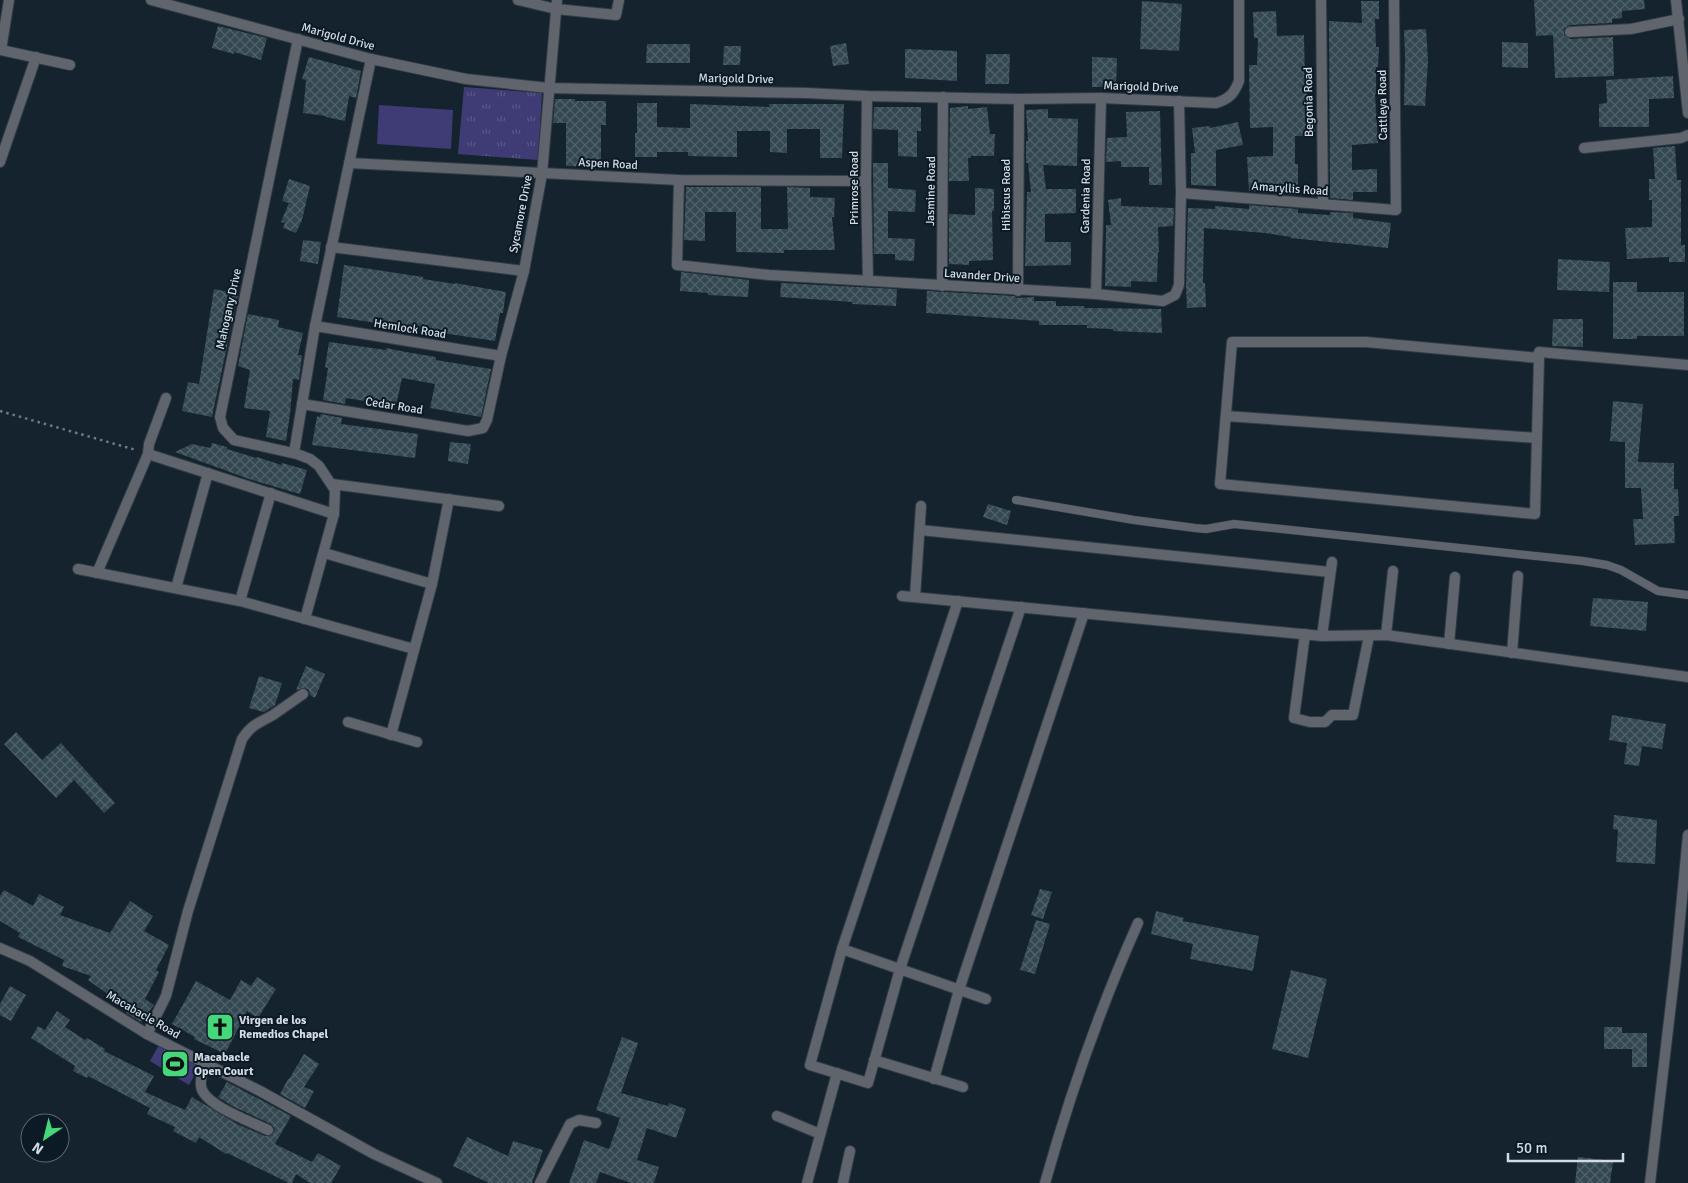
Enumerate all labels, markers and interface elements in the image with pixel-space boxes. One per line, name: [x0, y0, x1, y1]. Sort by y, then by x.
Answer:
street label: Marigold Drive: [300, 20, 376, 54]
street label: Begonia Road: [1301, 67, 1317, 137]
street label: Cattleya Road: [1375, 70, 1391, 140]
street label: Marigold Drive: [698, 71, 774, 87]
street label: Marigold Drive: [1103, 78, 1179, 96]
street label: Primrose Road: [847, 151, 862, 225]
street label: Aspen Road: [578, 155, 638, 173]
street label: Jasmine Road: [923, 156, 939, 226]
street label: Hibiscus Road: [999, 159, 1014, 231]
street label: Gardenia Road: [1078, 159, 1094, 233]
street label: Sycamore Drive: [506, 174, 536, 254]
street label: Amaryllis Road: [1251, 179, 1329, 199]
street label: Lavander Drive: [943, 266, 1021, 286]
street label: Mahogany Drive: [213, 267, 245, 351]
street label: Hemlock Road: [373, 316, 447, 342]
street label: Cedar Road: [364, 394, 424, 418]
street label: Macabacle Road: [103, 988, 183, 1042]
church icon: Virgen de los Remedios Chapel: [205, 1012, 235, 1042]
place label: Virgen de los Remedios Chapel: [239, 1013, 328, 1042]
sports icon: Macabacle Open Court: [160, 1049, 190, 1079]
place label: Macabacle Open Court: [194, 1050, 254, 1079]
north arrow: [20, 1113, 70, 1163]
scale bar: [1508, 1130, 1623, 1162]
text: N: [29, 1138, 47, 1158]
text: 50 m: [1516, 1139, 1547, 1157]

